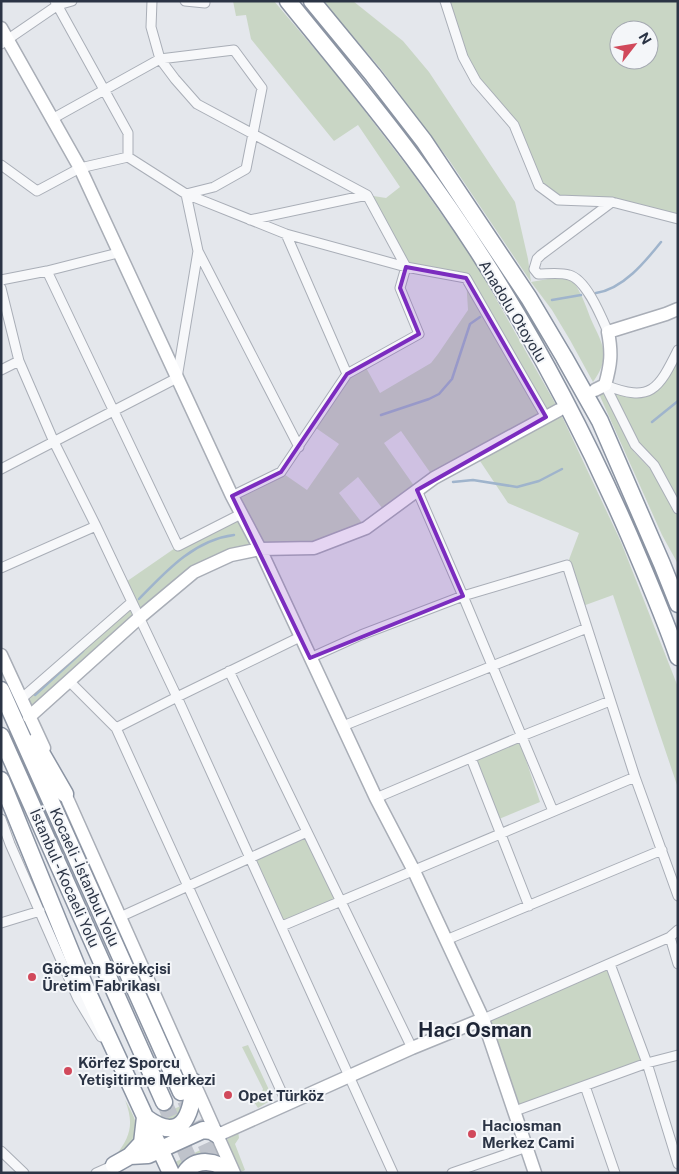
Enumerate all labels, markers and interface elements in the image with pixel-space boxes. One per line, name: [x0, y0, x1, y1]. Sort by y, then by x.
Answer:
north arrow: [609, 20, 659, 70]
text: N: [635, 29, 655, 47]
street label: Anadolu Otoyolu: [476, 257, 550, 365]
street label: Kocaeli - İstanbul Yolu: [47, 805, 124, 949]
street label: İstanbul - Kocaeli Yolu: [27, 806, 104, 950]
place label: Göçmen Börekçisi Üretim Fabrikası: [42, 960, 171, 994]
marker: Göçmen Börekçisi Üretim Fabrikası: [26, 971, 38, 983]
district label: Hacı Osman: [418, 1018, 532, 1042]
place label: Körfez Sporcu Yetişitirme Merkezi: [78, 1054, 216, 1088]
marker: Körfez Sporcu Yetişitirme Merkezi: [62, 1065, 74, 1077]
place label: Opet Türköz: [238, 1087, 324, 1104]
marker: Opet Türköz: [222, 1089, 234, 1101]
place label: Hacıosman Merkez Cami: [482, 1117, 574, 1151]
marker: Hacıosman Merkez Cami: [466, 1128, 478, 1140]

